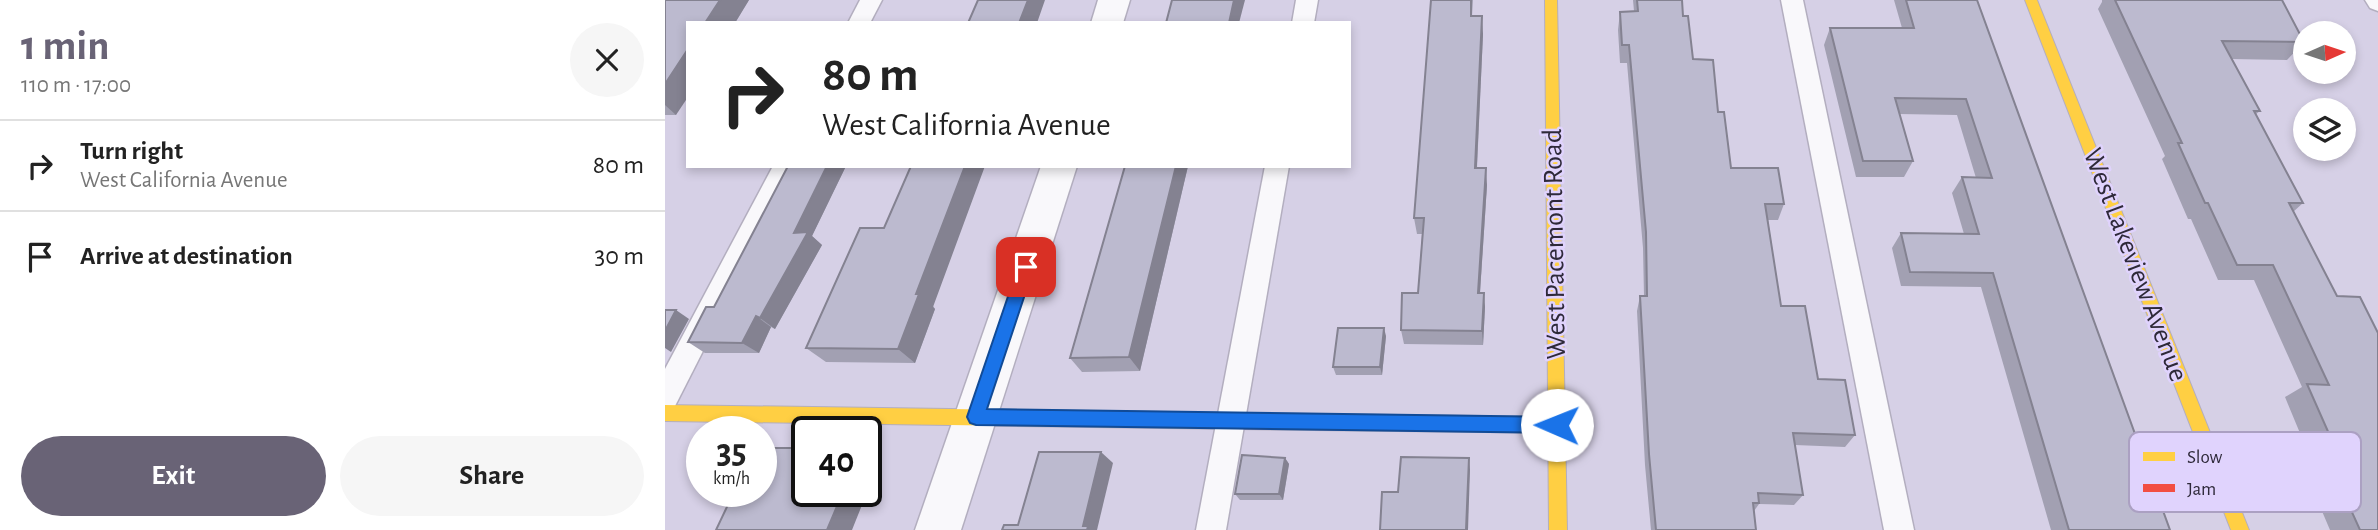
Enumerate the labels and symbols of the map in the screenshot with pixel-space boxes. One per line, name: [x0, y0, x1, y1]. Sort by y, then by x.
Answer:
north arrow: [2293, 21, 2355, 84]
street label: West Pacemont Road: [1539, 128, 1571, 360]
street label: West Lakeview Avenue: [2078, 145, 2192, 385]
pin: [996, 237, 1056, 297]
position arrow: [1520, 388, 1594, 462]
speed limit sign: 40: [791, 416, 882, 507]
legend: [2129, 432, 2361, 512]
text: Slow: [2187, 448, 2223, 467]
text: Jam: [2187, 480, 2216, 499]

